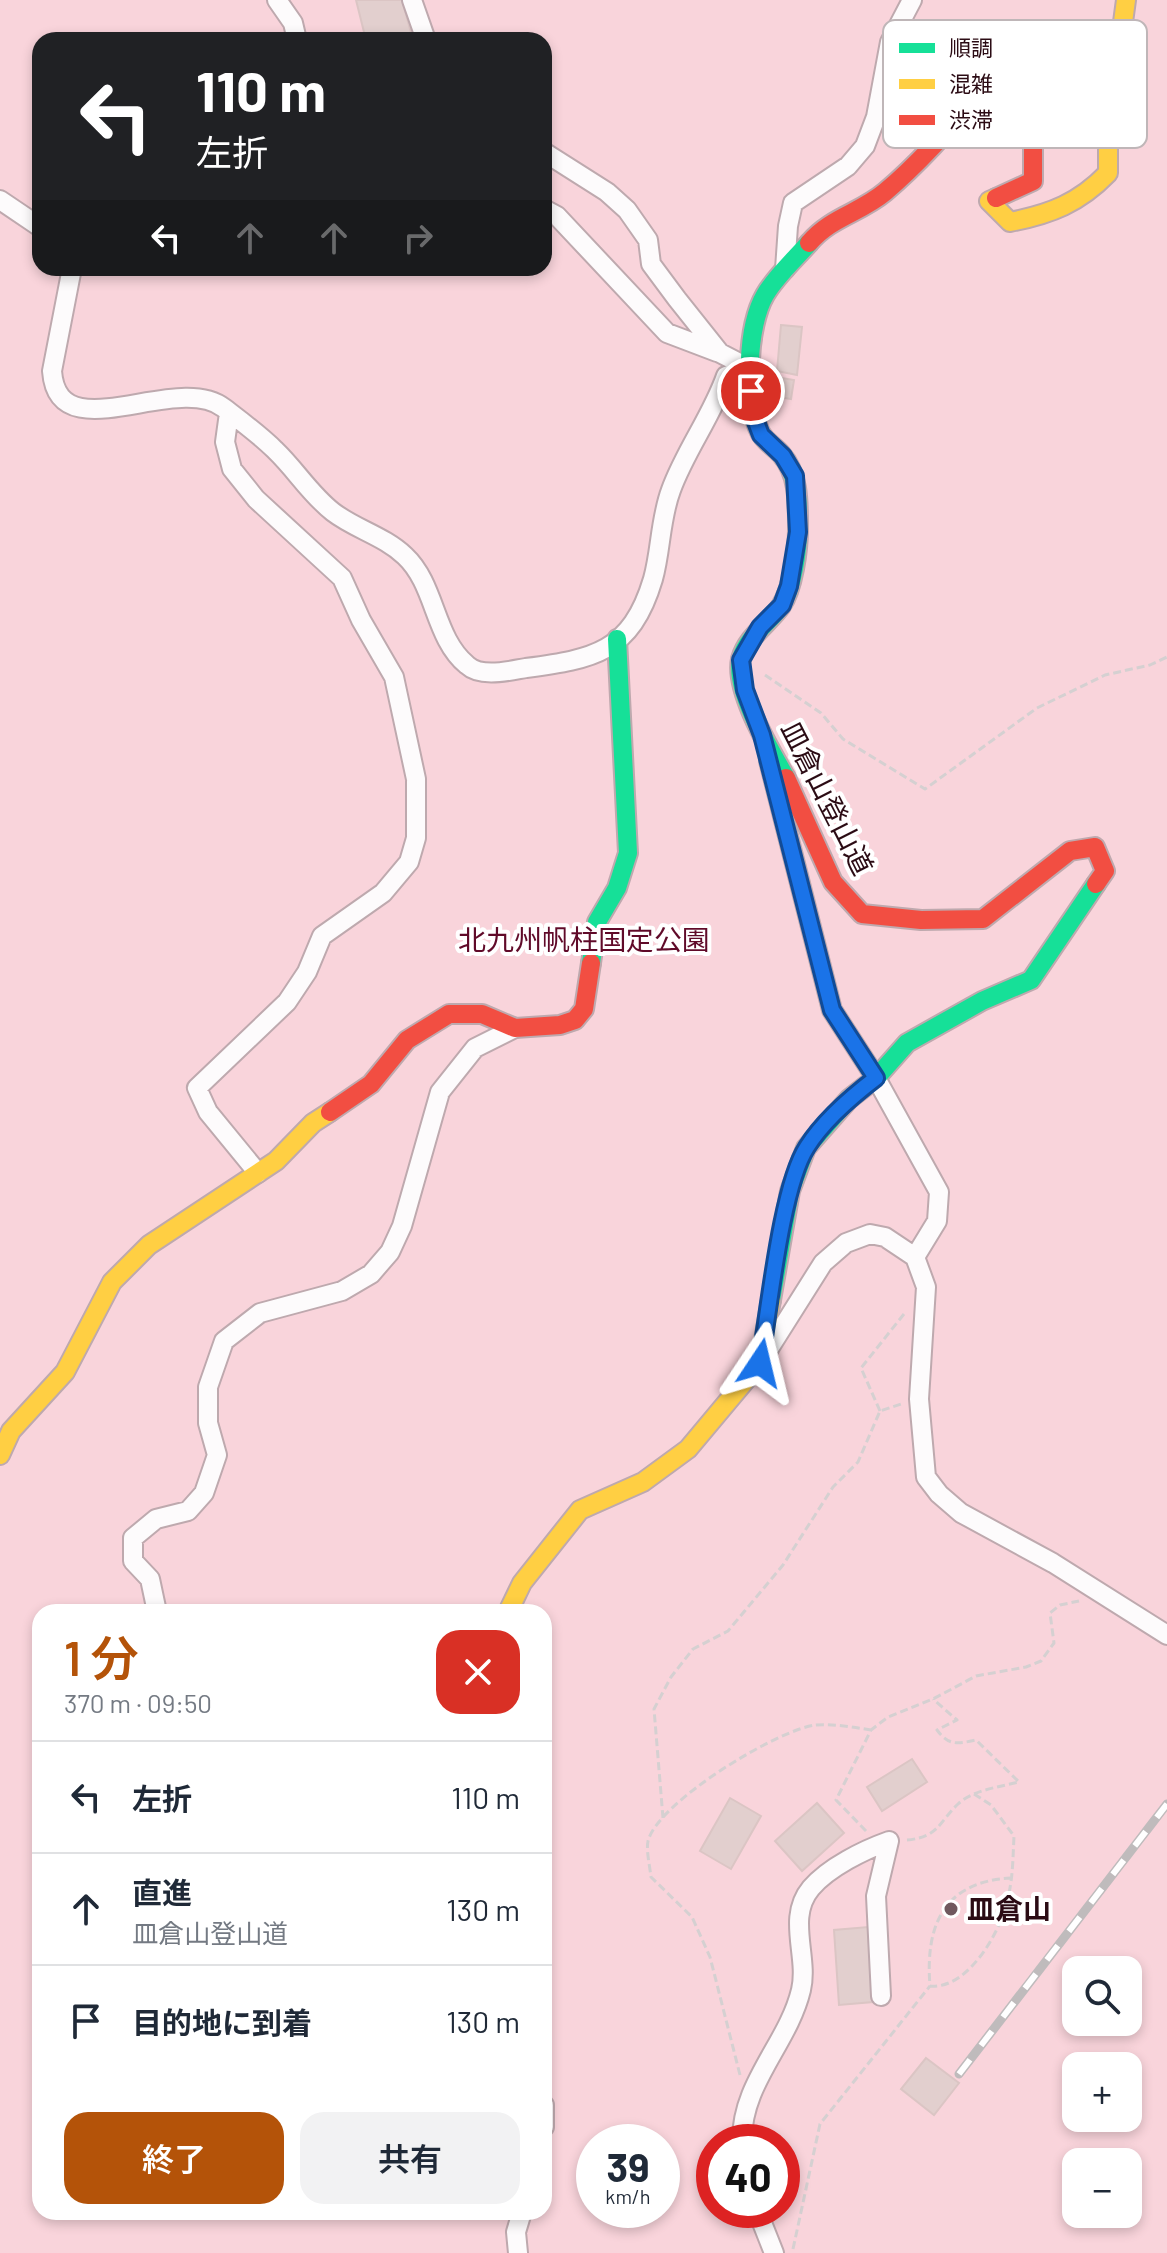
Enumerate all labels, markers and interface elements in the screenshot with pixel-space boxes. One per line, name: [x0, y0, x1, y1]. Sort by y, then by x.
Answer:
legend: [883, 20, 1147, 148]
text: 順調: [949, 34, 993, 60]
text: 110 m: [196, 56, 326, 123]
icon: left: [64, 64, 168, 168]
text: 混雑: [949, 70, 993, 96]
text: 渋滞: [949, 106, 993, 132]
text: 左折: [196, 130, 268, 173]
icon: left: [144, 216, 188, 260]
icon: ahead: [228, 216, 272, 260]
icon: ahead: [312, 216, 356, 260]
icon: right: [396, 216, 440, 260]
pin: [717, 357, 785, 425]
icon: arrive: [729, 369, 773, 413]
street label: 皿倉山登山道: [775, 715, 881, 880]
park label: 北九州帆柱国定公園: [458, 922, 710, 956]
position arrow: [718, 1321, 802, 1405]
text: 1 分: [64, 1628, 139, 1686]
button: close: [436, 1630, 520, 1714]
text: 370 m · 09:50: [64, 1687, 212, 1718]
icon: left: [64, 1775, 108, 1819]
text: 110 m: [451, 1779, 520, 1815]
text: 左折: [132, 1780, 192, 1816]
text: 直進: [132, 1874, 192, 1910]
icon: ahead: [64, 1887, 108, 1931]
text: 130 m: [446, 1891, 520, 1927]
place label: 皿倉山: [967, 1891, 1051, 1925]
marker: 皿倉山: [942, 1900, 960, 1918]
text: 皿倉山登山道: [132, 1917, 288, 1948]
map controls: [1062, 1956, 1142, 2228]
button: search: [1062, 1956, 1142, 2036]
icon: arrive: [64, 1999, 108, 2043]
text: 130 m: [446, 2003, 520, 2039]
text: 目的地に到着: [132, 2004, 312, 2040]
button: +: [1062, 2052, 1142, 2132]
button: 終了: [64, 2112, 284, 2204]
button: 共有: [300, 2112, 520, 2204]
speed limit sign: 40: [696, 2124, 800, 2228]
text: 39: [607, 2142, 649, 2190]
button: −: [1062, 2148, 1142, 2228]
text: km/h: [605, 2184, 651, 2208]

